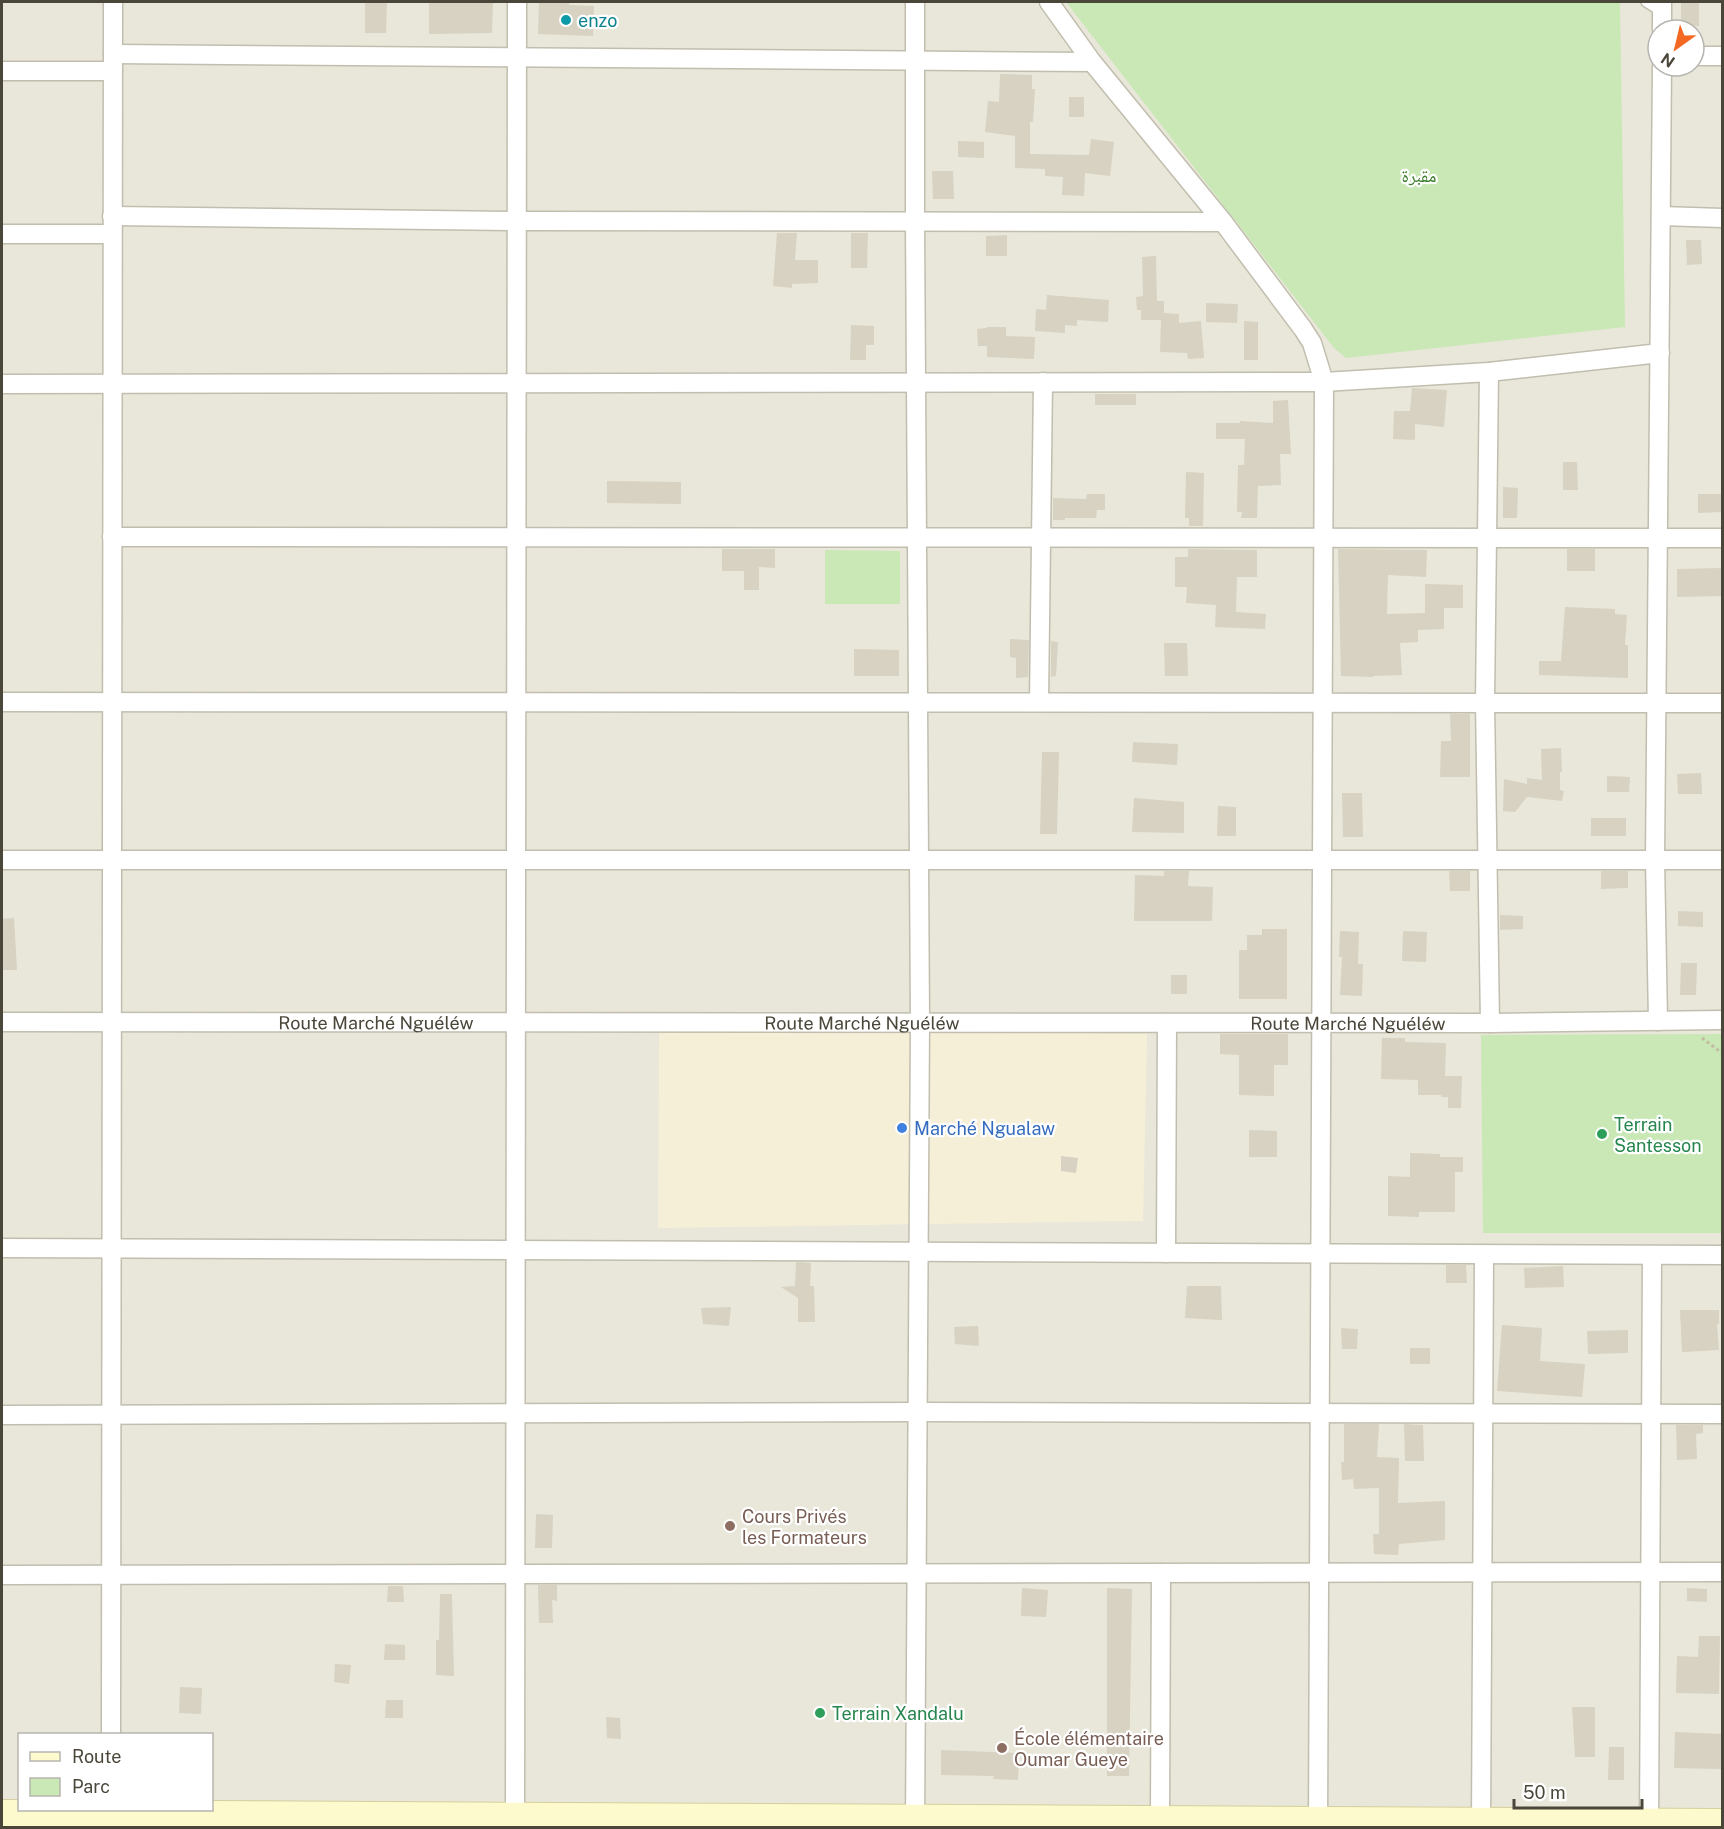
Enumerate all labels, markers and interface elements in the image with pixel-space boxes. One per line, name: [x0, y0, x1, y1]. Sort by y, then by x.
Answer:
place label: enzo: [578, 10, 617, 31]
marker: enzo: [559, 13, 573, 27]
north arrow: [1646, 18, 1706, 78]
text: N: [1657, 49, 1678, 71]
park label: مقبرة: [1401, 165, 1437, 186]
street label: Route Marché Nguéléw: [278, 1012, 474, 1033]
street label: Route Marché Nguéléw: [764, 1012, 960, 1033]
street label: Route Marché Nguéléw: [1250, 1012, 1446, 1033]
place label: Terrain Santesson: [1614, 1114, 1702, 1156]
place label: Marché Ngualaw: [914, 1118, 1055, 1139]
marker: Marché Ngualaw: [895, 1121, 909, 1135]
marker: Terrain Santesson: [1595, 1127, 1609, 1141]
place label: Cours Privés les Formateurs: [742, 1506, 867, 1548]
marker: Cours Privés les Formateurs: [723, 1519, 737, 1533]
place label: Terrain Xandalu: [832, 1703, 964, 1724]
marker: Terrain Xandalu: [813, 1706, 827, 1720]
place label: École élémentaire Oumar Gueye: [1014, 1727, 1164, 1770]
legend: [18, 1733, 213, 1811]
marker: École élémentaire Oumar Gueye: [995, 1741, 1009, 1755]
text: Route: [72, 1746, 121, 1767]
scale bar: [1514, 1772, 1642, 1810]
text: Parc: [72, 1776, 110, 1797]
text: 50 m: [1523, 1782, 1566, 1803]

